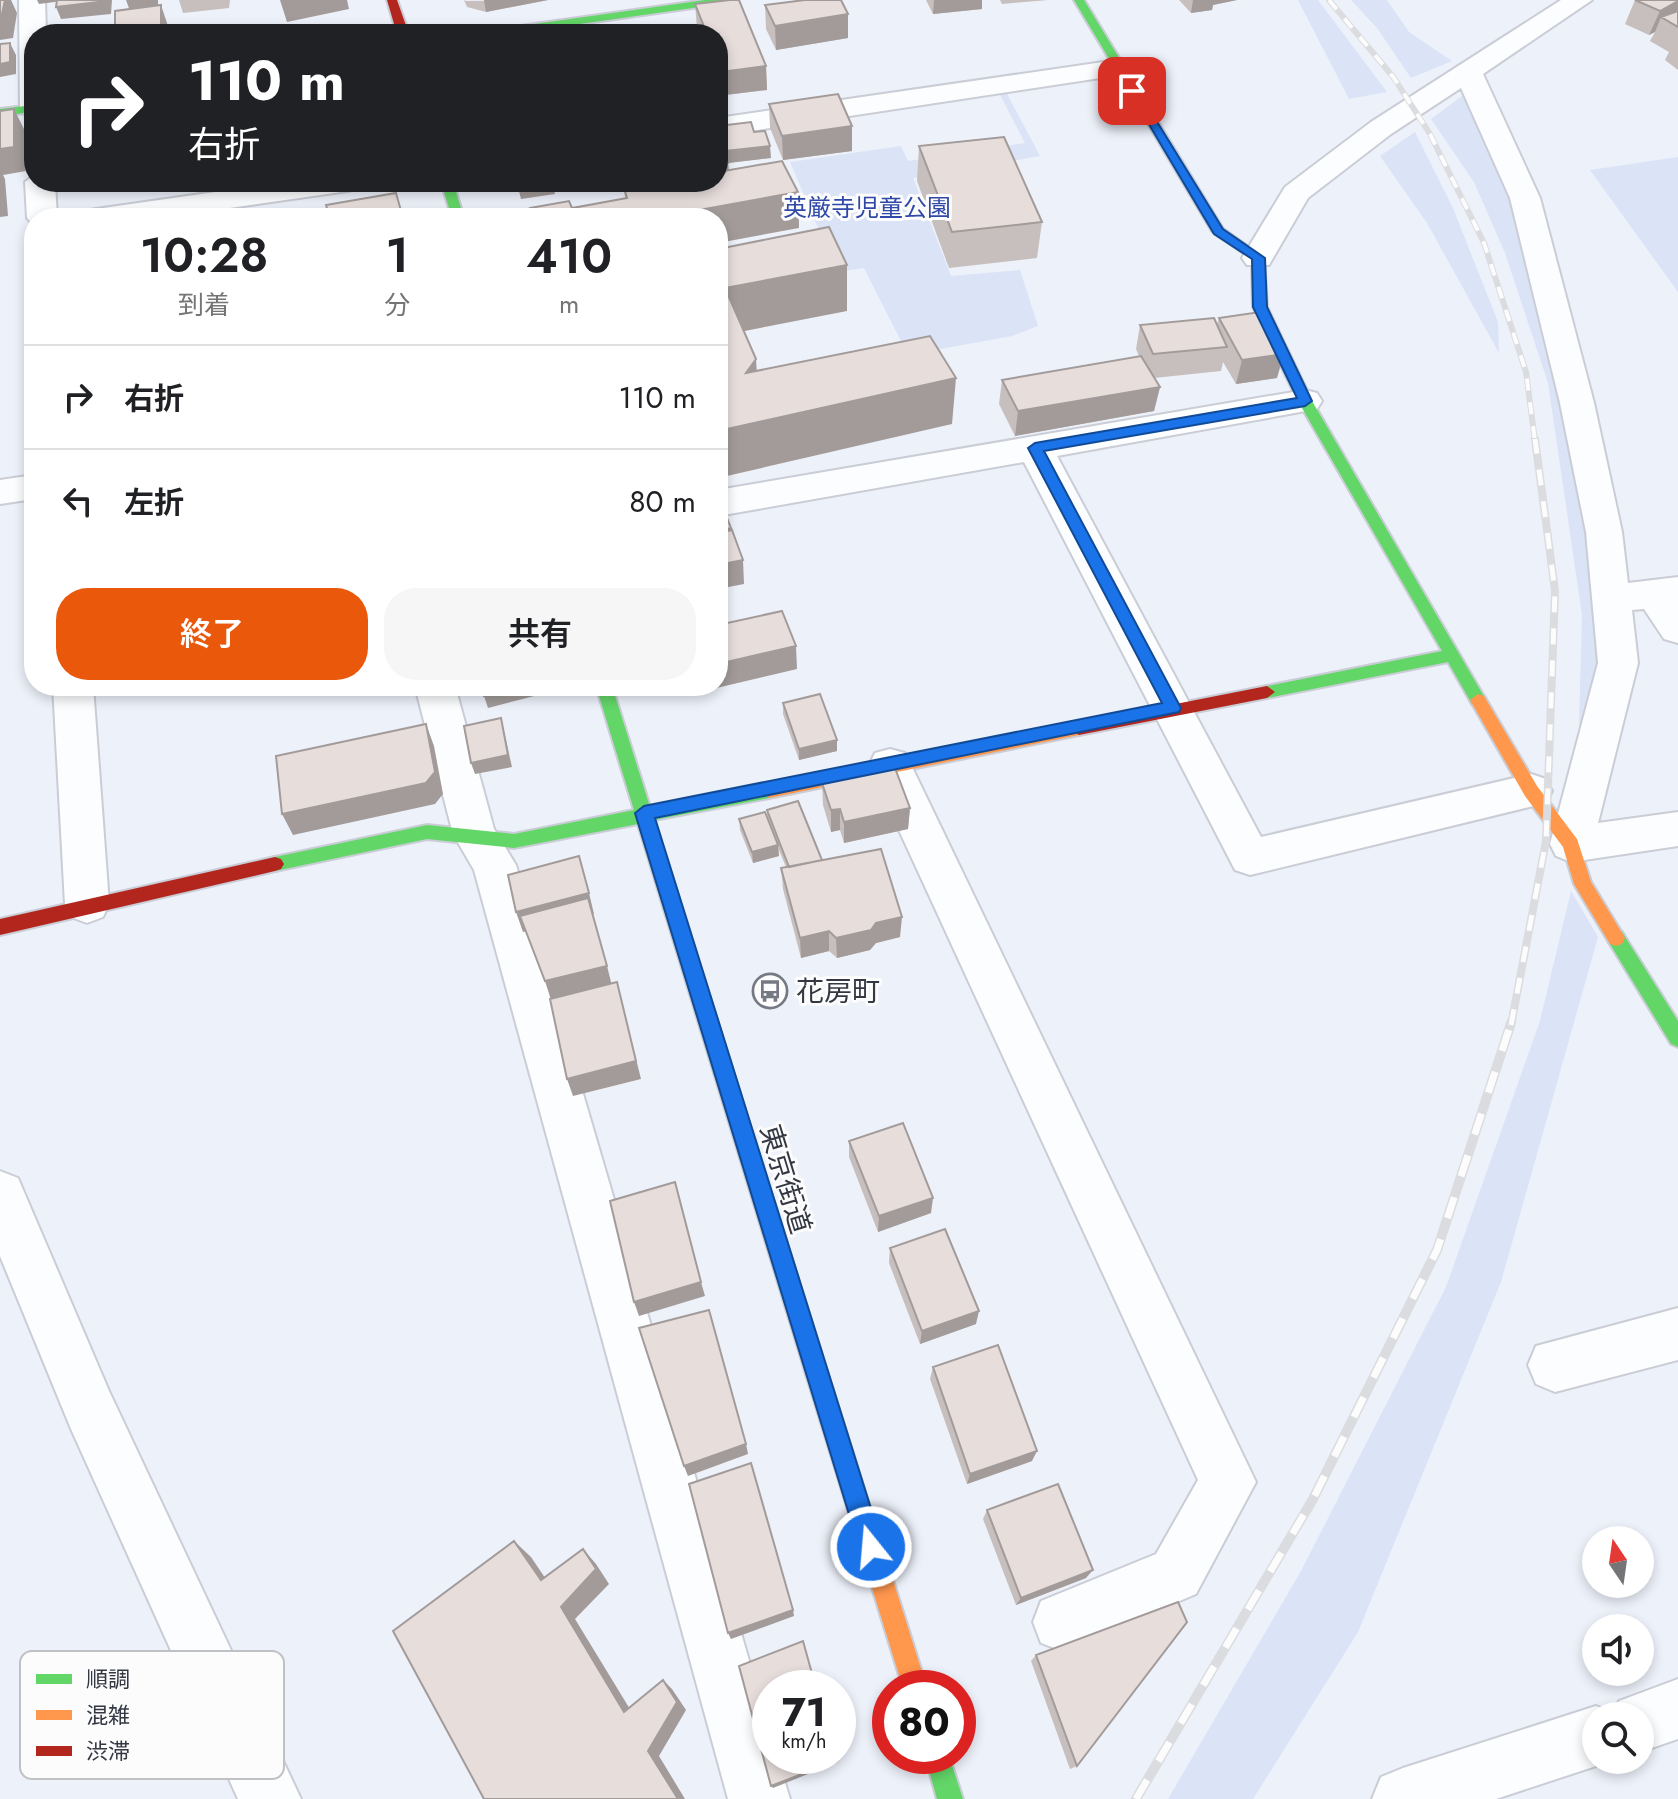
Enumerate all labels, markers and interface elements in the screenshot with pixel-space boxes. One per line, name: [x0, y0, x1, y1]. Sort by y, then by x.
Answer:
text: 110 m: [188, 40, 345, 121]
icon: right: [56, 56, 160, 160]
pin: [1098, 57, 1166, 125]
icon: arrive: [1110, 69, 1154, 113]
text: 右折: [188, 118, 260, 170]
park label: 英厳寺児童公園: [783, 190, 951, 225]
text: 10:28: [140, 221, 268, 290]
text: 1: [385, 221, 409, 290]
text: 410: [526, 222, 612, 291]
text: m: [559, 285, 579, 323]
text: 到着: [178, 286, 230, 324]
text: 分: [384, 286, 410, 324]
icon: right: [56, 375, 100, 419]
text: 110 m: [619, 376, 696, 419]
text: 右折: [124, 377, 184, 420]
icon: left: [56, 479, 100, 523]
text: 80 m: [629, 480, 696, 523]
text: 左折: [124, 481, 184, 524]
button: 終了: [56, 588, 368, 680]
button: 共有: [384, 588, 696, 680]
place label: 花房町: [796, 971, 880, 1012]
bus stop icon: 花房町: [751, 972, 789, 1010]
street label: 東京街道: [750, 1120, 822, 1239]
position arrow: [829, 1505, 913, 1589]
north arrow: [1582, 1526, 1654, 1598]
map controls: [1582, 1526, 1654, 1774]
button: sound: [1582, 1614, 1654, 1686]
legend: [20, 1651, 284, 1779]
text: 順調: [86, 1663, 130, 1695]
speed limit sign: 80: [872, 1670, 976, 1774]
text: 71: [782, 1683, 826, 1741]
text: 混雑: [86, 1699, 130, 1731]
button: search: [1582, 1702, 1654, 1774]
text: km/h: [781, 1727, 827, 1756]
text: 渋滞: [86, 1735, 130, 1767]

